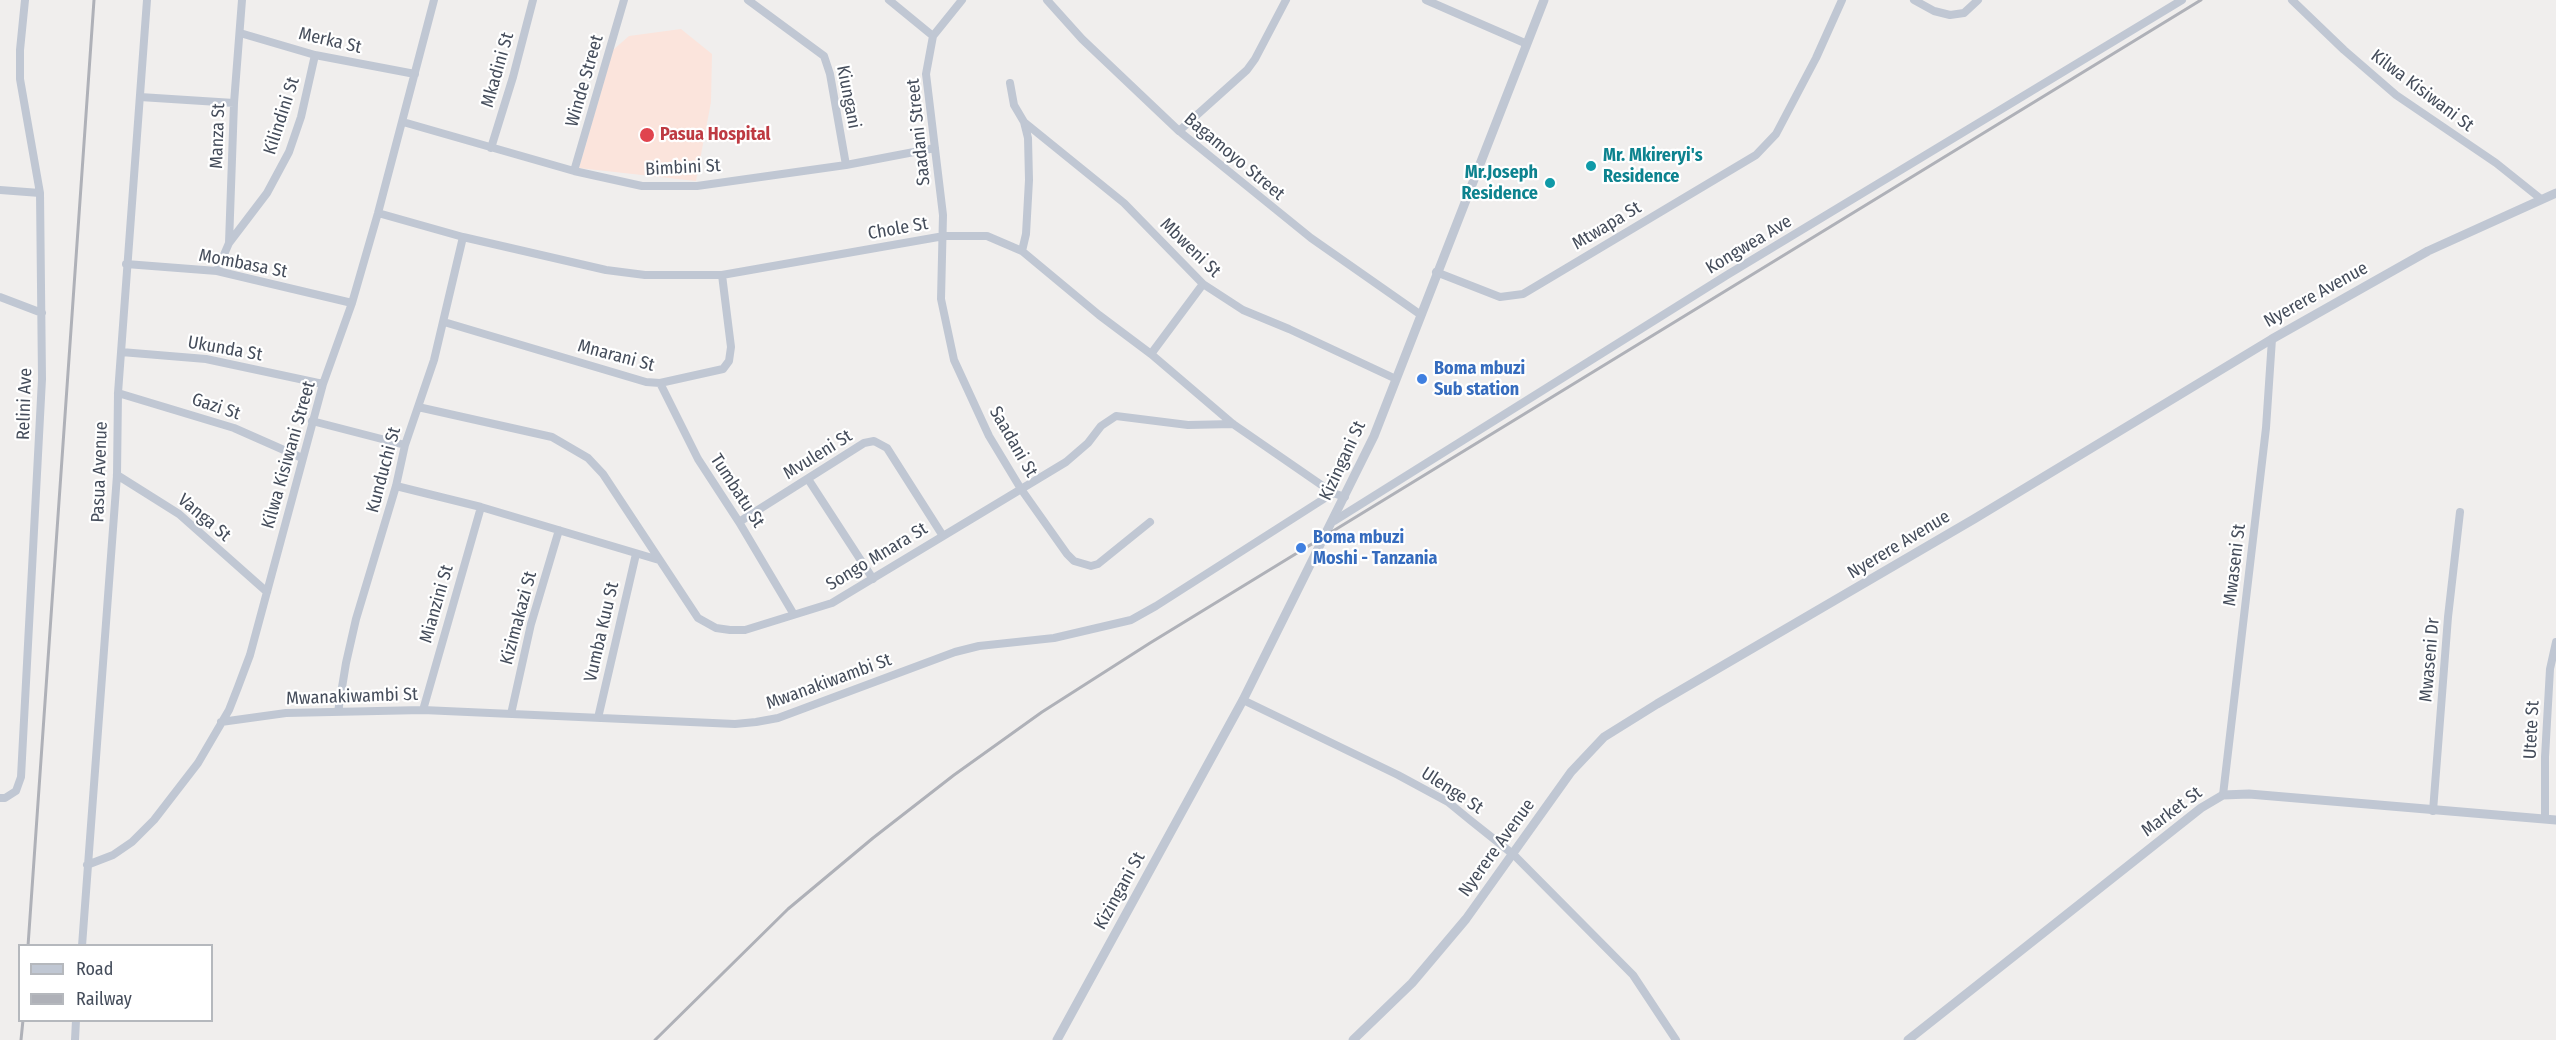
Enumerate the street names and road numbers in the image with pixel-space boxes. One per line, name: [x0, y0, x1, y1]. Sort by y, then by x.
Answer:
street label: Merka St: [296, 23, 364, 59]
street label: Mkadini St: [477, 30, 519, 110]
street label: Winde Street: [562, 33, 608, 129]
street label: Kilwa Kisiwani St: [2366, 45, 2478, 137]
street label: Kiungani: [831, 64, 865, 130]
street label: Kilindini St: [259, 75, 305, 157]
street label: Saadani Street: [903, 77, 935, 187]
street label: Manza St: [206, 103, 230, 169]
street label: Bagamoyo Street: [1179, 109, 1289, 205]
street label: Bimbini St: [645, 155, 721, 181]
street label: Mtwapa St: [1569, 197, 1645, 255]
street label: Kongwea Ave: [1702, 211, 1796, 279]
street label: Chole St: [866, 213, 930, 245]
street label: Mbweni St: [1155, 214, 1225, 282]
street label: Mombasa St: [197, 245, 289, 283]
street label: Nyerere Avenue: [2260, 258, 2372, 332]
street label: Ukunda St: [186, 332, 264, 366]
street label: Mnarani St: [575, 335, 657, 377]
street label: Relini Ave: [13, 368, 37, 440]
street label: Kilwa Kisiwani Street: [258, 379, 320, 531]
street label: Gazi St: [189, 389, 243, 425]
street label: Saadani St: [984, 403, 1042, 481]
street label: Kizingani St: [1315, 418, 1371, 504]
street label: Pasua Avenue: [87, 421, 113, 523]
street label: Kunduchi St: [362, 425, 406, 515]
street label: Mvuleni St: [780, 425, 856, 485]
street label: Tumbatu St: [705, 450, 769, 532]
street label: Vanga St: [173, 490, 235, 546]
street label: Nyerere Avenue: [1844, 506, 1954, 584]
street label: Songo Mnara St: [822, 518, 932, 596]
street label: Mwaseni St: [2219, 523, 2251, 607]
street label: Mianzini St: [416, 562, 458, 646]
street label: Kizimakazi St: [496, 569, 542, 667]
street label: Vumba Kuu St: [580, 580, 624, 684]
street label: Mwaseni Dr: [2416, 617, 2444, 703]
street label: Mwanakiwambi St: [763, 649, 895, 715]
street label: Mwanakiwambi St: [286, 684, 418, 710]
street label: Utete St: [2520, 700, 2544, 760]
street label: Ulenge St: [1417, 763, 1487, 819]
street label: Market St: [2138, 782, 2206, 842]
street label: Nyerere Avenue: [1454, 795, 1540, 901]
street label: Kizingani St: [1090, 849, 1150, 933]

